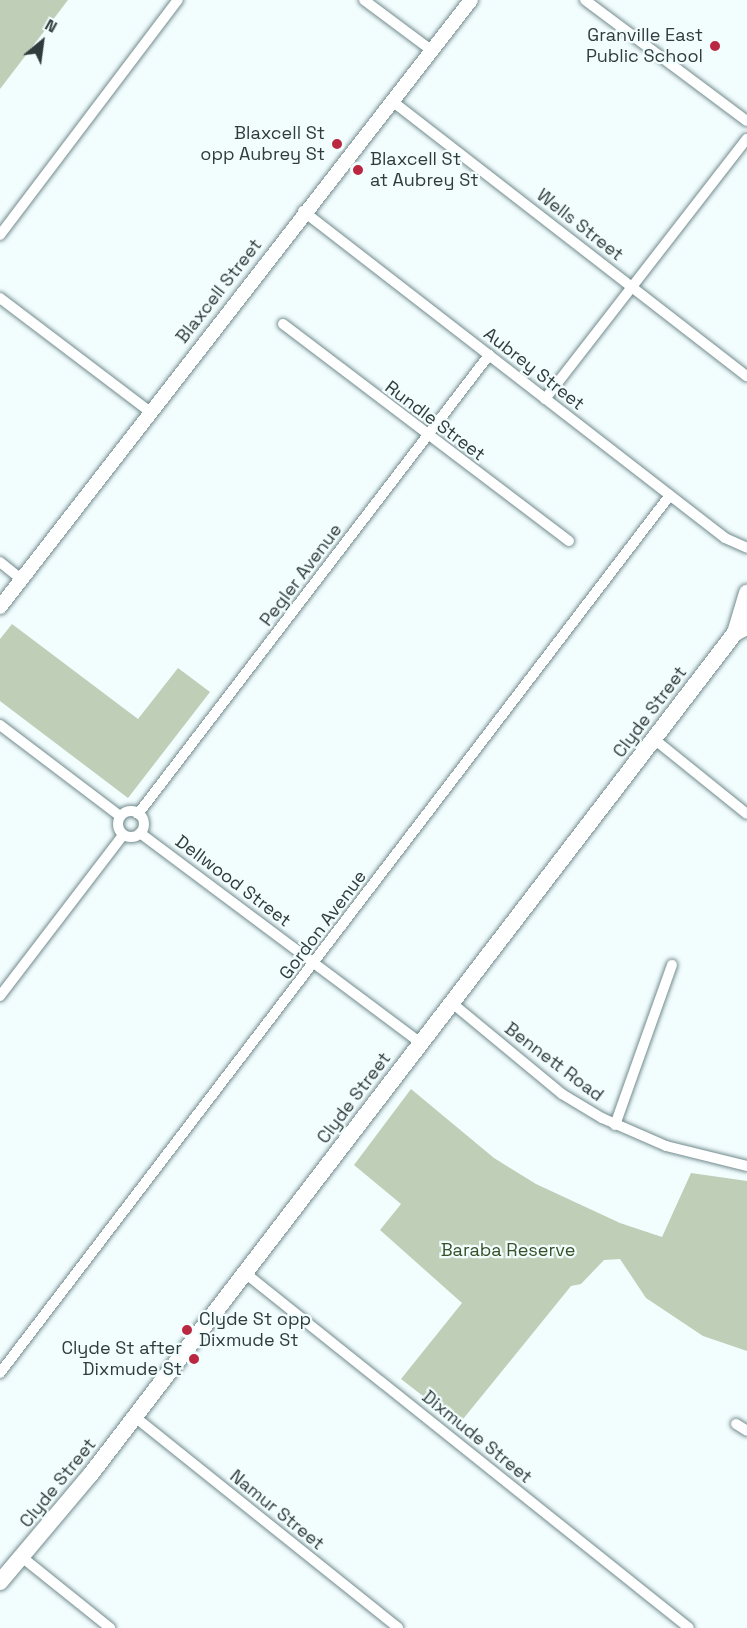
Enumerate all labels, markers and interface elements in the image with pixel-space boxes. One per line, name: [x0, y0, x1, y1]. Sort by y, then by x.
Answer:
north arrow: [12, 12, 72, 72]
text: N: [41, 14, 61, 38]
place label: Granville East Public School: [586, 25, 703, 68]
marker: Granville East Public School: [708, 39, 722, 53]
place label: Blaxcell St opp Aubrey St: [200, 123, 325, 166]
marker: Blaxcell St opp Aubrey St: [330, 137, 344, 151]
place label: Blaxcell St at Aubrey St: [370, 149, 479, 192]
marker: Blaxcell St at Aubrey St: [351, 163, 365, 177]
street label: Wells Street: [532, 184, 628, 266]
street label: Blaxcell Street: [172, 234, 266, 348]
street label: Aubrey Street: [479, 323, 589, 415]
street label: Rundle Street: [381, 376, 489, 466]
street label: Pegler Avenue: [255, 519, 347, 631]
street label: Clyde Street: [609, 662, 691, 762]
street label: Dellwood Street: [171, 831, 295, 931]
street label: Gordon Avenue: [275, 866, 371, 984]
street label: Bennett Road: [500, 1018, 608, 1106]
street label: Clyde Street: [313, 1048, 395, 1148]
park label: Baraba Reserve: [441, 1239, 575, 1261]
place label: Clyde St opp Dixmude St: [199, 1309, 311, 1352]
marker: Clyde St opp Dixmude St: [180, 1323, 194, 1337]
place label: Clyde St after Dixmude St: [61, 1338, 182, 1380]
marker: Clyde St after Dixmude St: [187, 1352, 201, 1366]
street label: Dixmude Street: [418, 1386, 536, 1488]
street label: Clyde Street: [15, 1434, 101, 1532]
street label: Namur Street: [225, 1465, 329, 1555]

